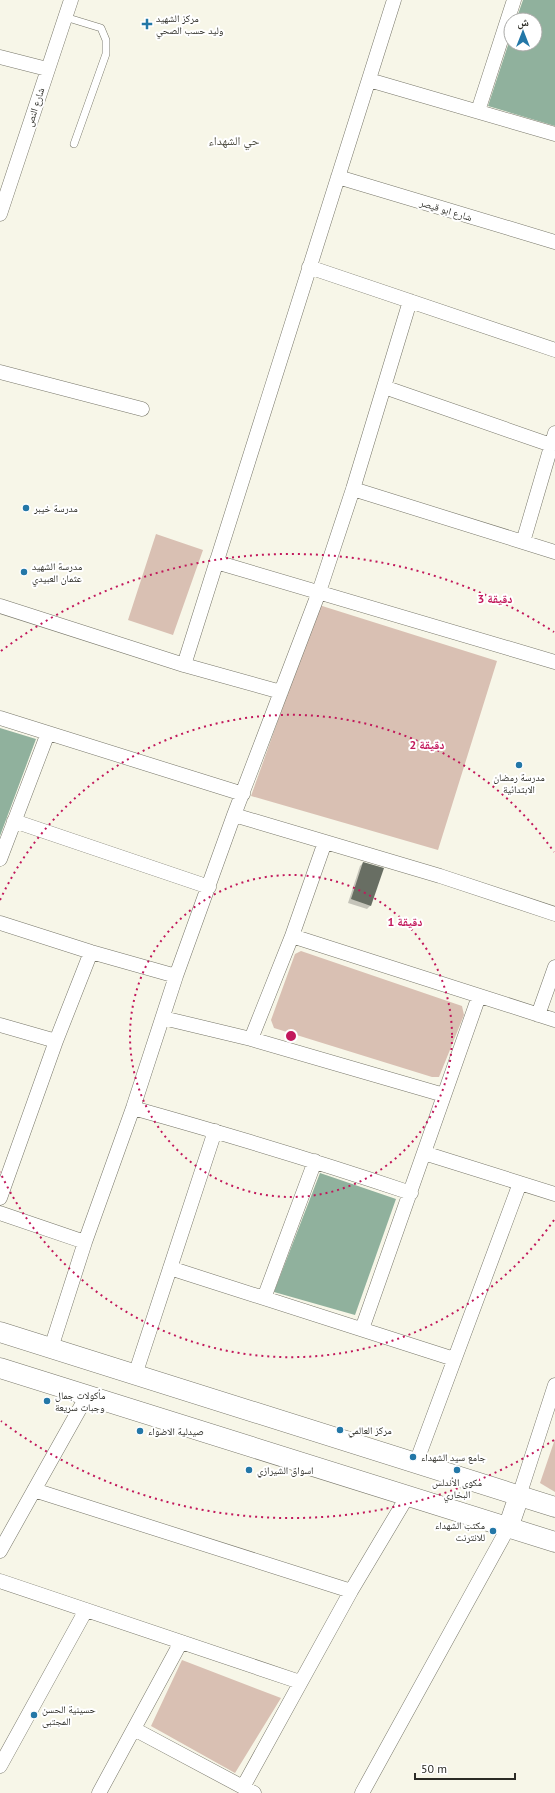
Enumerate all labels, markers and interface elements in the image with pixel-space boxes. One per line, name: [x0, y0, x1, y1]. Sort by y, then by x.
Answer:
place label: مركز الشهيد وليد حسب الصحي: [156, 12, 224, 38]
north arrow: [503, 12, 543, 52]
text: ش: [517, 15, 529, 30]
marker: مركز الشهيد وليد حسب الصحي: [141, 18, 153, 30]
street label: شارع النص: [23, 86, 48, 128]
district label: حي الشهداء: [209, 133, 260, 151]
street label: شارع ابو قيصر: [417, 196, 474, 224]
place label: مدرسة خيبر: [33, 502, 78, 515]
marker: مدرسة خيبر: [21, 503, 31, 513]
place label: مدرسة الشهيد عثمان العبيدي: [32, 560, 83, 586]
marker: مدرسة الشهيد عثمان العبيدي: [19, 567, 29, 577]
text: 3 دقيقة: [477, 591, 513, 606]
text: 2 دقيقة: [409, 737, 445, 752]
marker: مدرسة رمضان الابتدائية: [514, 760, 524, 770]
place label: مدرسة رمضان الابتدائية: [493, 771, 545, 796]
text: 1 دقيقة: [387, 914, 423, 929]
centre of rings: [284, 1029, 298, 1043]
place label: مأكولات جمال وجبات سريعة: [55, 1389, 106, 1414]
marker: مأكولات جمال وجبات سريعة: [42, 1396, 52, 1406]
place label: مركز العالمي: [348, 1424, 392, 1438]
place label: صيدلية الاضواء: [148, 1425, 204, 1438]
marker: مركز العالمي: [335, 1425, 345, 1435]
marker: صيدلية الاضواء: [135, 1426, 145, 1436]
place label: جامع سيد الشهداء: [421, 1451, 487, 1464]
marker: جامع سيد الشهداء: [408, 1452, 418, 1462]
place label: اسواق الشيرازي: [257, 1464, 313, 1478]
marker: اسواق الشيرازي: [244, 1465, 254, 1475]
marker: مكوى الأندلس البخاري: [452, 1465, 462, 1475]
place label: مكوى الأندلس البخاري: [432, 1476, 482, 1502]
place label: مكتب الشهداء للانترنت: [435, 1519, 485, 1544]
marker: مكتب الشهداء للانترنت: [488, 1526, 498, 1536]
place label: حسينية الحسن المجتبى: [42, 1703, 97, 1728]
marker: حسينية الحسن المجتبى: [29, 1710, 39, 1720]
scale bar: [415, 1755, 515, 1781]
text: 50 m: [421, 1761, 447, 1776]

